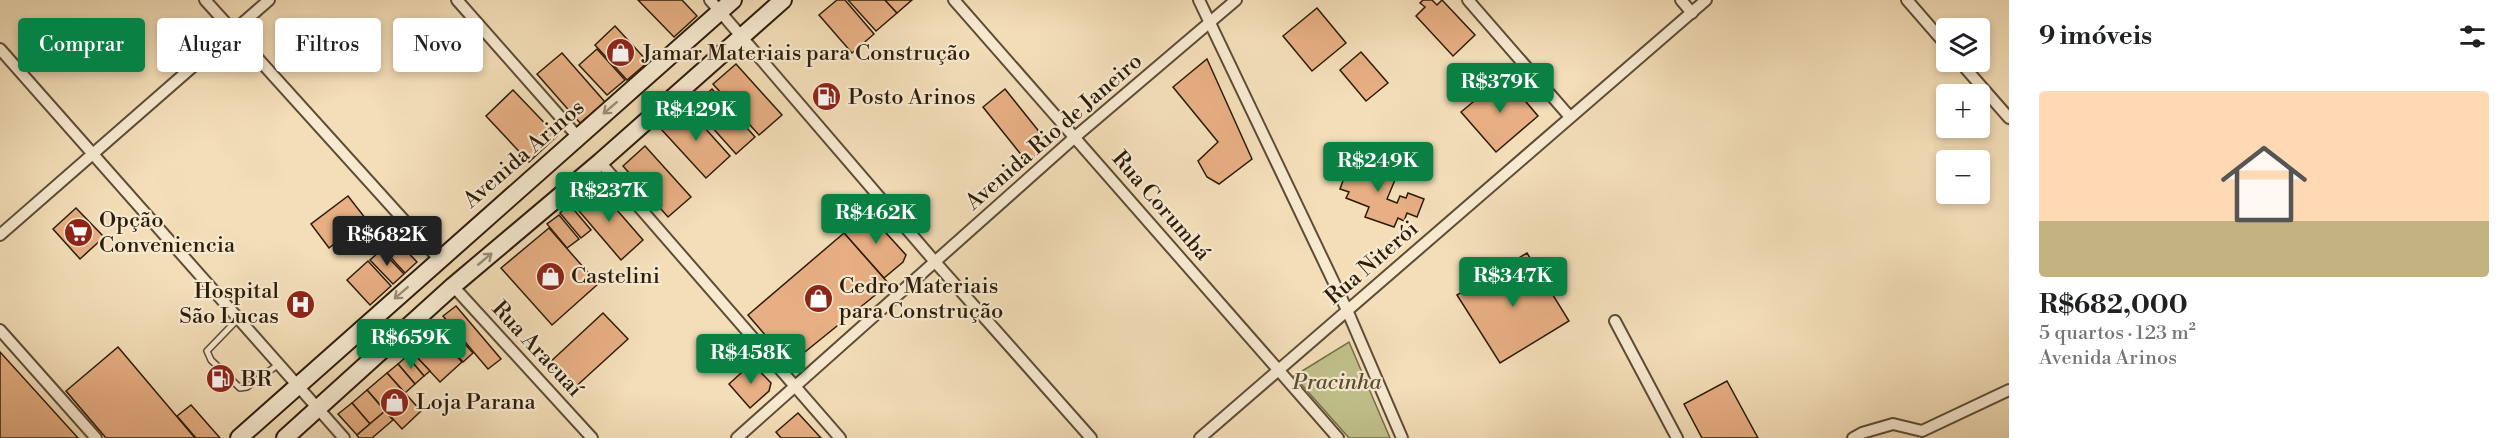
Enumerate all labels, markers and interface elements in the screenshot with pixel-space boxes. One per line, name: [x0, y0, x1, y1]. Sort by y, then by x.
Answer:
chip: Comprar: [18, 18, 145, 72]
chip: Alugar: [157, 18, 263, 72]
chip: Filtros: [275, 18, 381, 72]
chip: Novo: [393, 18, 483, 72]
map controls: [1936, 18, 1990, 204]
button: layers: [1936, 18, 1990, 72]
text: 9 imóveis: [2039, 20, 2152, 52]
icon: filters: [2456, 20, 2489, 53]
shop icon: Jamar Materiais para Construção: [605, 37, 637, 69]
place label: Jamar Materiais para Construção: [641, 40, 970, 67]
street label: Avenida Rio de Janeiro: [959, 48, 1148, 217]
pin: R$379K: [1451, 63, 1549, 114]
text: R$379K: [1461, 70, 1539, 95]
fuel station icon: Posto Arinos: [811, 81, 843, 113]
place label: Posto Arinos: [848, 84, 976, 111]
button: +: [1936, 84, 1990, 138]
pin: R$429K: [647, 91, 745, 142]
street label: Avenida Arinos: [457, 94, 590, 215]
text: R$429K: [655, 98, 737, 123]
one-way arrow: [603, 101, 618, 115]
icon: home: [2210, 130, 2318, 238]
pin: R$249K: [1329, 142, 1427, 193]
street label: Rua Corumbá: [1106, 146, 1217, 267]
text: R$249K: [1337, 149, 1419, 174]
button: −: [1936, 150, 1990, 204]
pin: R$237K: [560, 172, 658, 223]
text: R$237K: [570, 179, 648, 204]
pin: R$462K: [827, 194, 925, 245]
text: R$462K: [835, 201, 917, 226]
place label: Opção Conveniencia: [99, 207, 236, 259]
street label: Rua Niterói: [1320, 215, 1424, 311]
pin: R$682K: [338, 216, 436, 267]
supermarket icon: Opção Conveniencia: [62, 217, 94, 249]
text: R$682K: [347, 223, 427, 248]
one-way arrow: [477, 252, 492, 266]
pin: R$347K: [1464, 257, 1562, 308]
shop icon: Castelini: [534, 260, 566, 292]
place label: Castelini: [571, 263, 660, 290]
text: R$347K: [1473, 264, 1553, 289]
place label: Cedro Materiais para Construção: [839, 273, 1003, 325]
place label: Hospital São Lucas: [179, 278, 279, 330]
shop icon: Cedro Materiais para Construção: [802, 283, 834, 315]
one-way arrow: [394, 286, 409, 300]
hospital icon: Hospital São Lucas: [284, 288, 316, 320]
text: R$682,000: [2039, 289, 2188, 321]
street label: Rua Aracuaí: [486, 296, 589, 403]
pin: R$659K: [362, 319, 460, 370]
text: 5 quartos · 123 m²: [2039, 321, 2196, 346]
text: R$659K: [371, 326, 451, 351]
pin: R$458K: [702, 334, 800, 385]
text: R$458K: [710, 341, 792, 366]
text: Avenida Arinos: [2039, 346, 2177, 371]
fuel station icon: BR: [204, 363, 236, 395]
place label: BR: [240, 366, 272, 393]
park label: Pracinha: [1292, 369, 1382, 396]
shop icon: Loja Parana: [379, 386, 411, 418]
place label: Loja Parana: [416, 389, 537, 416]

